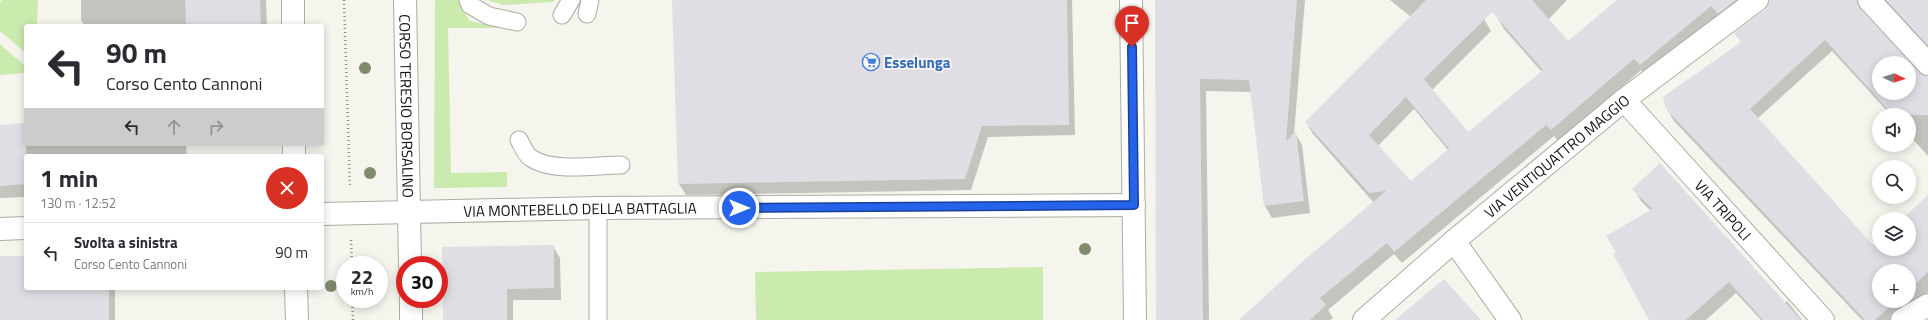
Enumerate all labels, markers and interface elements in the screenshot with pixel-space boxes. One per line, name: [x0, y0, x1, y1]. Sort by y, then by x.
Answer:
pin: [1115, 6, 1149, 47]
icon: arrive: [1121, 12, 1143, 34]
street label: CORSO TERESIO BORSALINO: [394, 14, 420, 198]
text: 90 m: [106, 31, 167, 74]
icon: left: [40, 40, 92, 92]
place label: Esselunga: [884, 51, 951, 74]
supermarket icon: Esselunga: [861, 52, 881, 72]
north arrow: [1872, 56, 1916, 100]
map controls: [1872, 56, 1916, 308]
text: Corso Cento Cannoni: [106, 70, 263, 97]
street label: VIA VENTIQUATTRO MAGGIO: [1479, 89, 1634, 223]
button: sound: [1872, 108, 1916, 152]
icon: left: [121, 116, 143, 138]
icon: ahead: [163, 116, 185, 138]
icon: right: [205, 116, 227, 138]
text: 1 min: [40, 160, 98, 196]
button: search: [1872, 160, 1916, 204]
button: close: [266, 167, 308, 209]
street label: VIA TRIPOLI: [1690, 174, 1757, 245]
position arrow: [718, 187, 760, 229]
text: 130 m · 12:52: [40, 193, 116, 213]
street label: VIA MONTEBELLO DELLA BATTAGLIA: [463, 196, 697, 222]
button: layers: [1872, 212, 1916, 256]
text: Svolta a sinistra: [74, 231, 178, 254]
text: 90 m: [275, 241, 308, 264]
icon: left: [40, 242, 62, 264]
text: Corso Cento Cannoni: [74, 254, 187, 274]
speed limit sign: 30: [396, 256, 448, 308]
text: 22: [351, 261, 373, 292]
button: +: [1872, 264, 1916, 308]
text: km/h: [351, 284, 373, 299]

